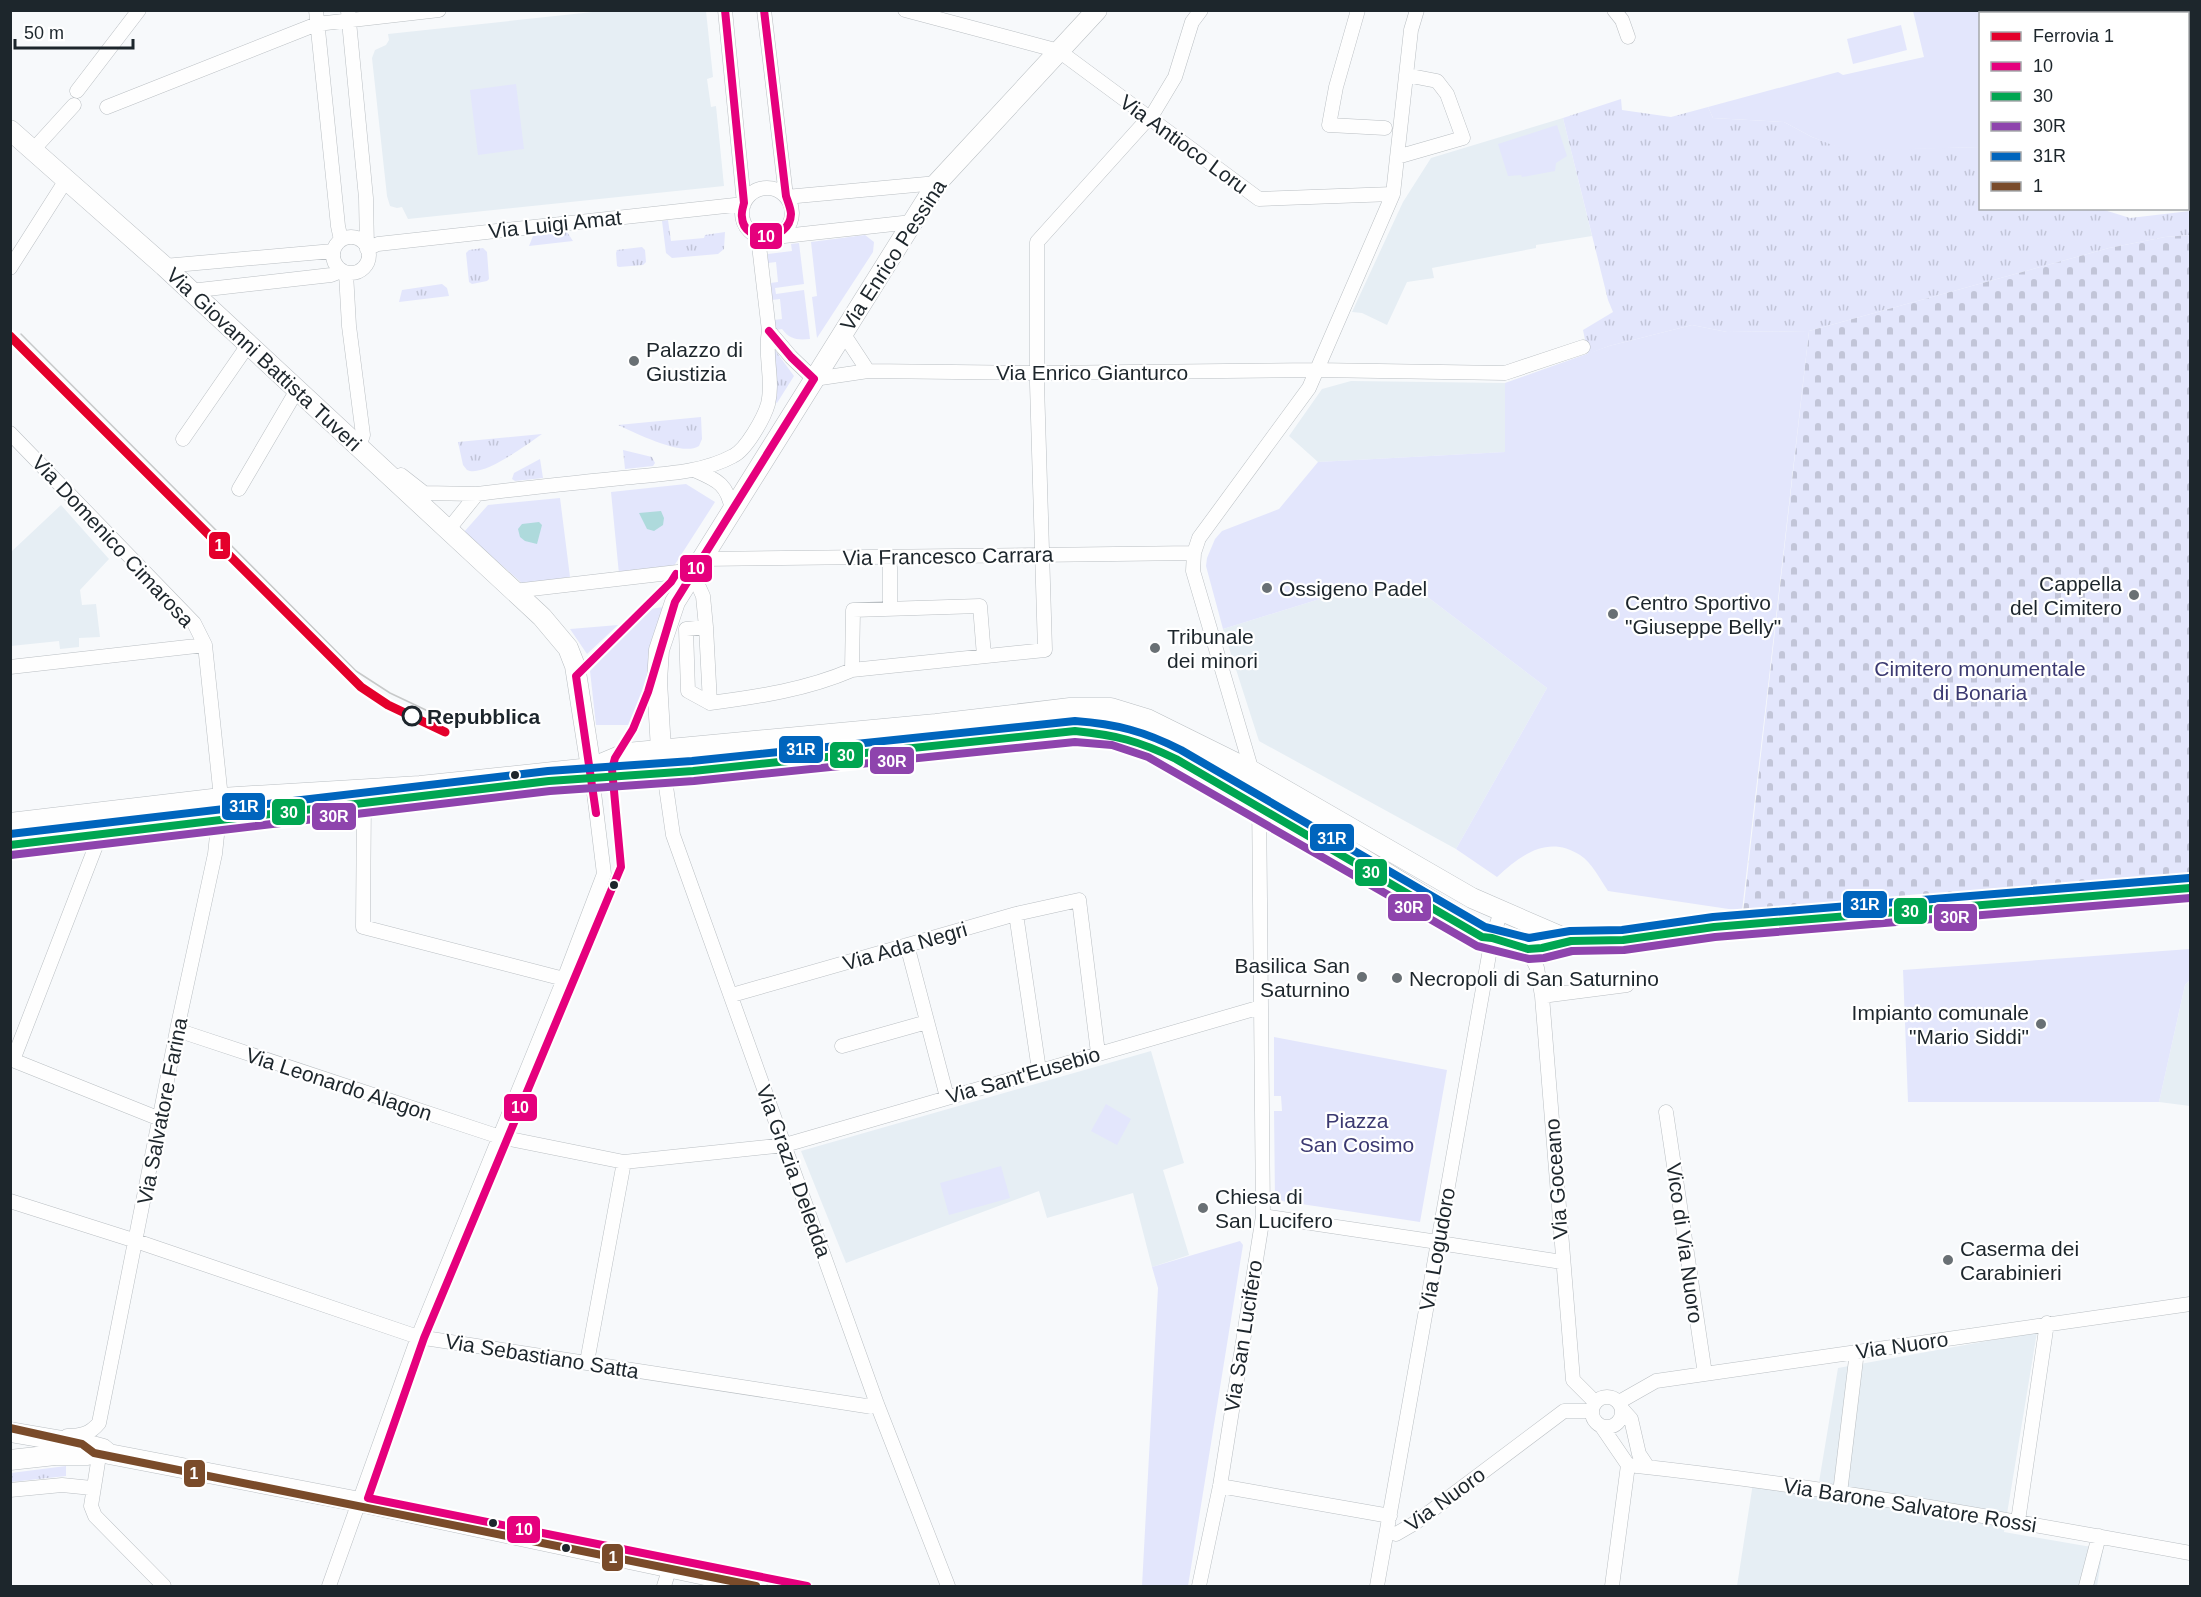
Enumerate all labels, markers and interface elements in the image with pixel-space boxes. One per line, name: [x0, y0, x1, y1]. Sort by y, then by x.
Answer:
scale bar: [15, 12, 134, 50]
legend: [1979, 12, 2189, 210]
text: 50 m: [24, 23, 64, 43]
text: Ferrovia 1: [2033, 26, 2114, 46]
text: 10: [2033, 56, 2053, 76]
text: 30: [2033, 86, 2053, 106]
street label: Via Antioco Loru: [1116, 90, 1252, 198]
text: 30R: [2033, 116, 2066, 136]
text: 31R: [2033, 146, 2066, 166]
street label: Via Enrico Pessina: [835, 175, 951, 335]
text: 1: [2033, 176, 2043, 196]
street label: Via Luigi Amat: [487, 206, 623, 242]
line badge: 10: [749, 222, 783, 250]
text: 10: [757, 228, 775, 245]
street label: Via Giovanni Battista Tuveri: [162, 263, 366, 455]
place label: Palazzo di Giustizia: [646, 338, 743, 385]
marker: Palazzo di Giustizia: [627, 354, 641, 368]
street label: Via Enrico Gianturco: [996, 361, 1188, 384]
street label: Via Domenico Cimarosa: [28, 450, 199, 632]
line badge: 1: [208, 531, 231, 560]
text: 1: [215, 537, 224, 554]
street label: Via Francesco Carrara: [842, 543, 1054, 569]
line badge: 10: [679, 554, 713, 583]
text: 10: [687, 560, 705, 577]
place label: Cappella del Cimitero: [2010, 572, 2122, 619]
place label: Ossigeno Padel: [1279, 577, 1427, 600]
marker: Ossigeno Padel: [1260, 581, 1274, 595]
marker: Cappella del Cimitero: [2127, 588, 2141, 602]
place label: Centro Sportivo "Giuseppe Belly": [1625, 591, 1781, 638]
marker: Centro Sportivo "Giuseppe Belly": [1606, 607, 1620, 621]
place label: Tribunale dei minori: [1167, 625, 1258, 672]
marker: Tribunale dei minori: [1148, 641, 1162, 655]
park label: Cimitero monumentale di Bonaria: [1874, 657, 2086, 704]
place label: Repubblica: [427, 705, 541, 728]
marker: Repubblica: [402, 706, 422, 726]
line badge: 31R: [778, 735, 824, 764]
text: 31R: [786, 741, 816, 758]
line badge: 30: [829, 741, 864, 769]
line badge: 30R: [869, 746, 915, 775]
text: 30: [837, 747, 855, 764]
text: 30R: [877, 753, 907, 770]
unlabelled marker: [509, 769, 521, 781]
line badge: 31R: [221, 792, 266, 821]
text: 31R: [229, 798, 259, 815]
line badge: 30: [271, 798, 306, 826]
line badge: 30R: [311, 802, 357, 831]
text: 30: [280, 804, 298, 821]
text: 30R: [319, 808, 349, 825]
line badge: 31R: [1309, 823, 1355, 852]
text: 31R: [1317, 830, 1347, 847]
line badge: 30: [1354, 858, 1388, 887]
text: 30: [1362, 864, 1380, 881]
unlabelled marker: [608, 879, 620, 891]
line badge: 31R: [1842, 890, 1888, 919]
line badge: 30R: [1387, 893, 1432, 922]
text: 31R: [1850, 896, 1880, 913]
line badge: 30: [1893, 897, 1928, 925]
text: 30R: [1394, 899, 1424, 916]
text: 30: [1901, 903, 1919, 920]
line badge: 30R: [1933, 903, 1978, 932]
text: 30R: [1940, 909, 1970, 926]
street label: Via Ada Negri: [840, 917, 970, 975]
place label: Basilica San Saturnino: [1234, 954, 1350, 1001]
place label: Necropoli di San Saturnino: [1409, 967, 1659, 990]
marker: Basilica San Saturnino: [1355, 970, 1369, 984]
marker: Necropoli di San Saturnino: [1390, 971, 1404, 985]
place label: Impianto comunale "Mario Siddi": [1852, 1001, 2029, 1048]
street label: Via Salvatore Farina: [133, 1015, 191, 1206]
marker: Impianto comunale "Mario Siddi": [2034, 1017, 2048, 1031]
street label: Via Sant'Eusebio: [943, 1042, 1103, 1108]
street label: Via Leonardo Alagon: [243, 1043, 435, 1125]
street label: Via Grazia Deledda: [752, 1082, 836, 1261]
line badge: 10: [503, 1093, 538, 1122]
text: 10: [511, 1099, 529, 1116]
park label: Piazza San Cosimo: [1300, 1109, 1414, 1156]
street label: Via Goceano: [1540, 1118, 1572, 1240]
street label: Vico di Via Nuoro: [1662, 1161, 1708, 1325]
place label: Chiesa di San Lucifero: [1215, 1185, 1333, 1232]
street label: Via Logudoro: [1415, 1186, 1459, 1312]
marker: Chiesa di San Lucifero: [1196, 1201, 1210, 1215]
place label: Caserma dei Carabinieri: [1960, 1237, 2079, 1284]
marker: Caserma dei Carabinieri: [1941, 1253, 1955, 1267]
street label: Via San Lucifero: [1220, 1258, 1266, 1414]
street label: Via Nuoro: [1854, 1327, 1950, 1363]
street label: Via Sebastiano Satta: [444, 1329, 641, 1383]
line badge: 1: [183, 1459, 206, 1488]
street label: Via Nuoro: [1401, 1462, 1489, 1536]
text: 1: [190, 1465, 199, 1482]
street label: Via Barone Salvatore Rossi: [1782, 1474, 2038, 1536]
line badge: 10: [506, 1515, 541, 1544]
unlabelled marker: [487, 1517, 499, 1529]
text: 10: [515, 1521, 533, 1538]
unlabelled marker: [560, 1542, 572, 1554]
line badge: 1: [601, 1543, 624, 1572]
text: 1: [609, 1549, 618, 1566]

